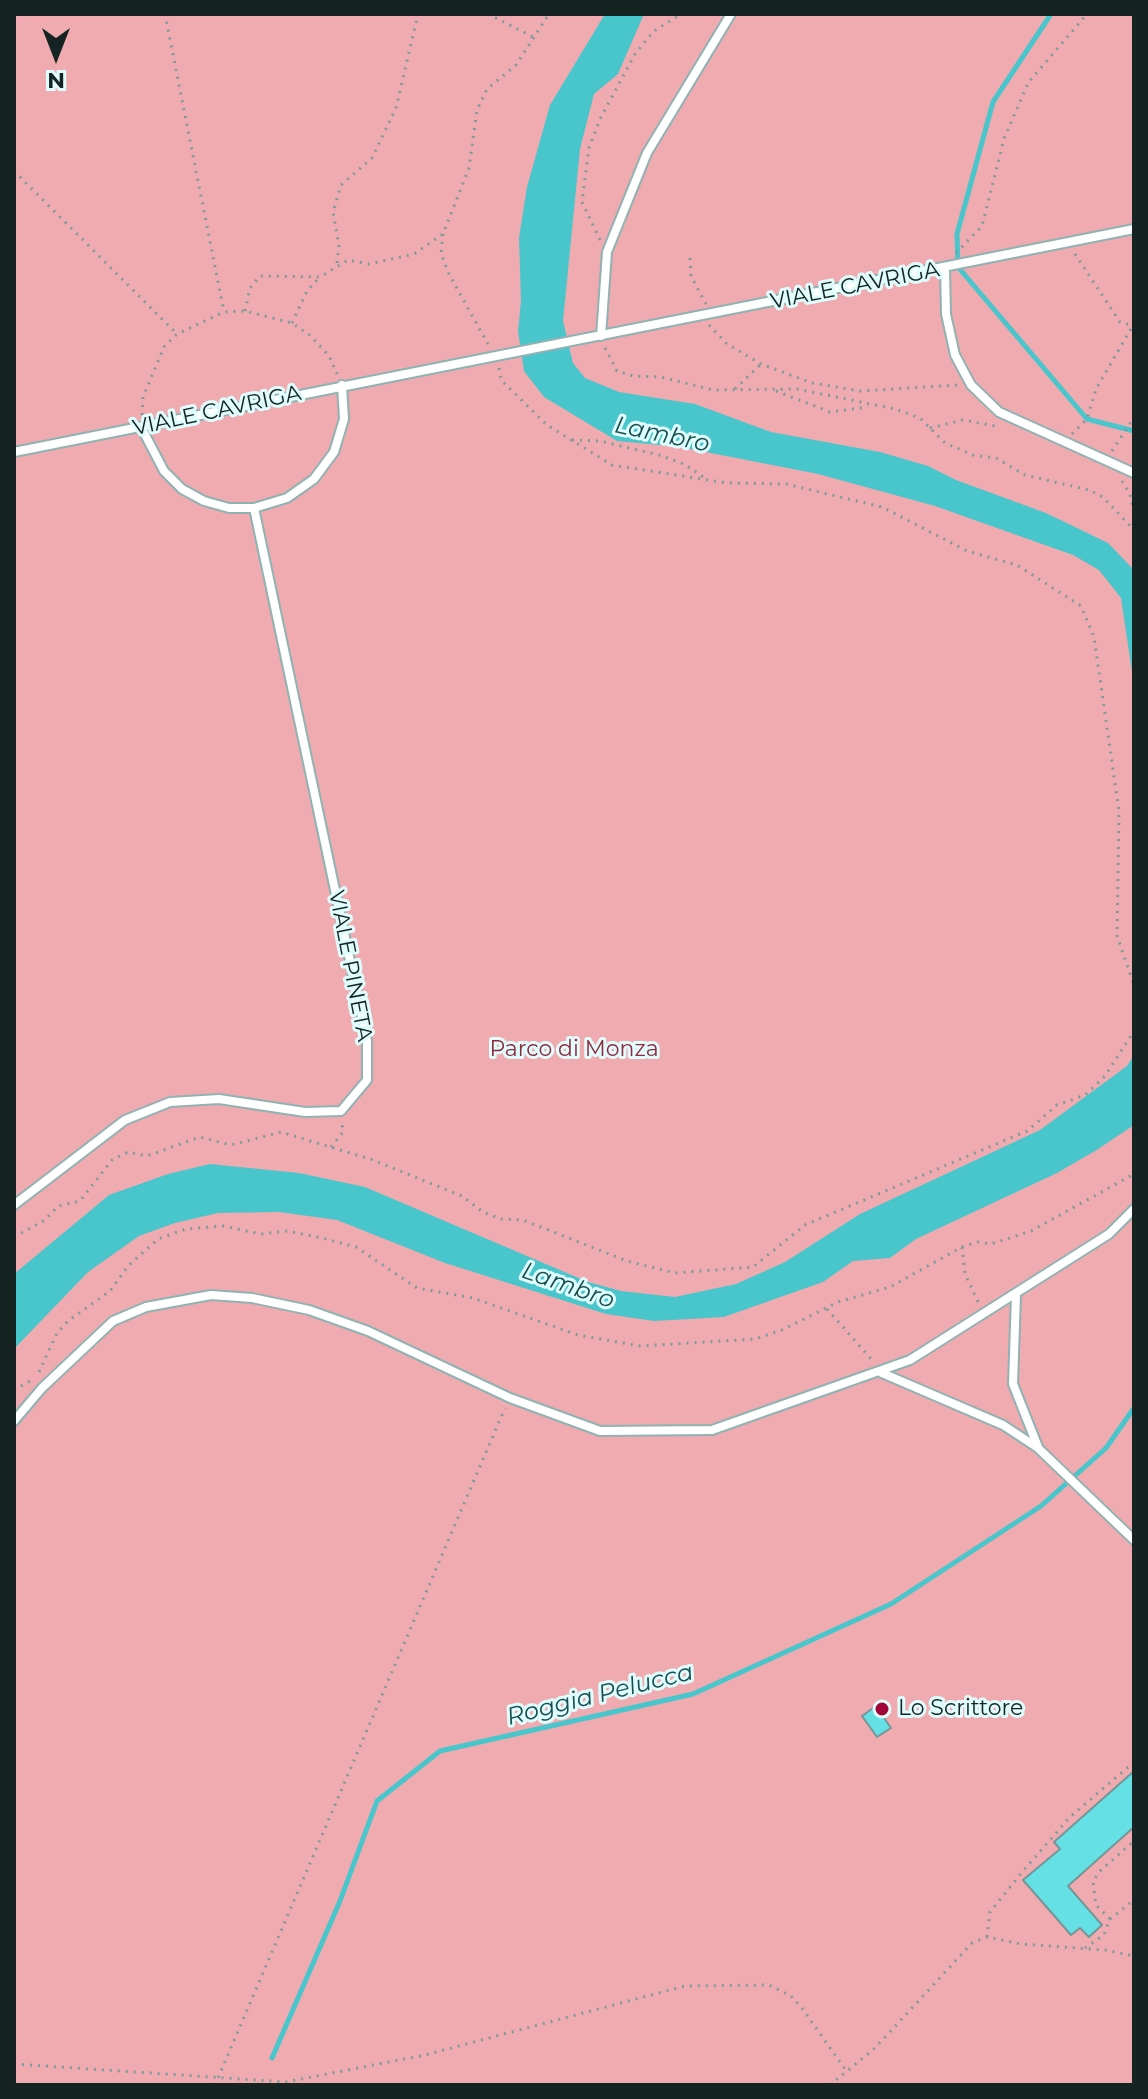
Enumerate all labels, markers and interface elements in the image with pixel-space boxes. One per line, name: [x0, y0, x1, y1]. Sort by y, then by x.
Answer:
north arrow: [16, 16, 96, 96]
text: N: [47, 67, 65, 94]
street label: VIALE CAVRIGA: [768, 257, 942, 315]
street label: VIALE CAVRIGA: [130, 380, 304, 442]
water label: Lambro: [612, 411, 712, 459]
street label: VIALE PINETA: [322, 888, 378, 1044]
park label: Parco di Monza: [489, 1037, 659, 1063]
water label: Lambro: [518, 1257, 618, 1315]
water label: Roggia Pelucca: [504, 1658, 696, 1732]
place label: Lo Scrittore: [898, 1696, 1023, 1722]
marker: Lo Scrittore: [873, 1700, 891, 1718]

